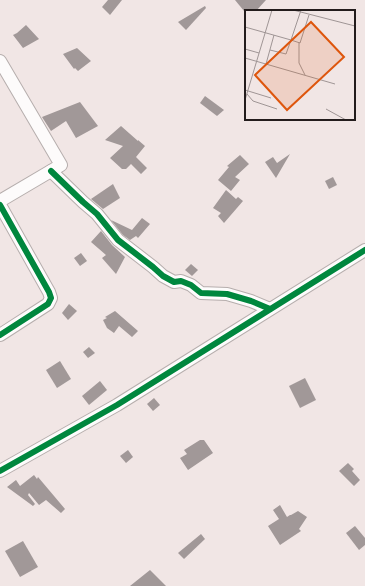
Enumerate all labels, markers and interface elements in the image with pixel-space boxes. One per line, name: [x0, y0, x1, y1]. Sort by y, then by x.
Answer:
inset map: [245, 10, 355, 120]

